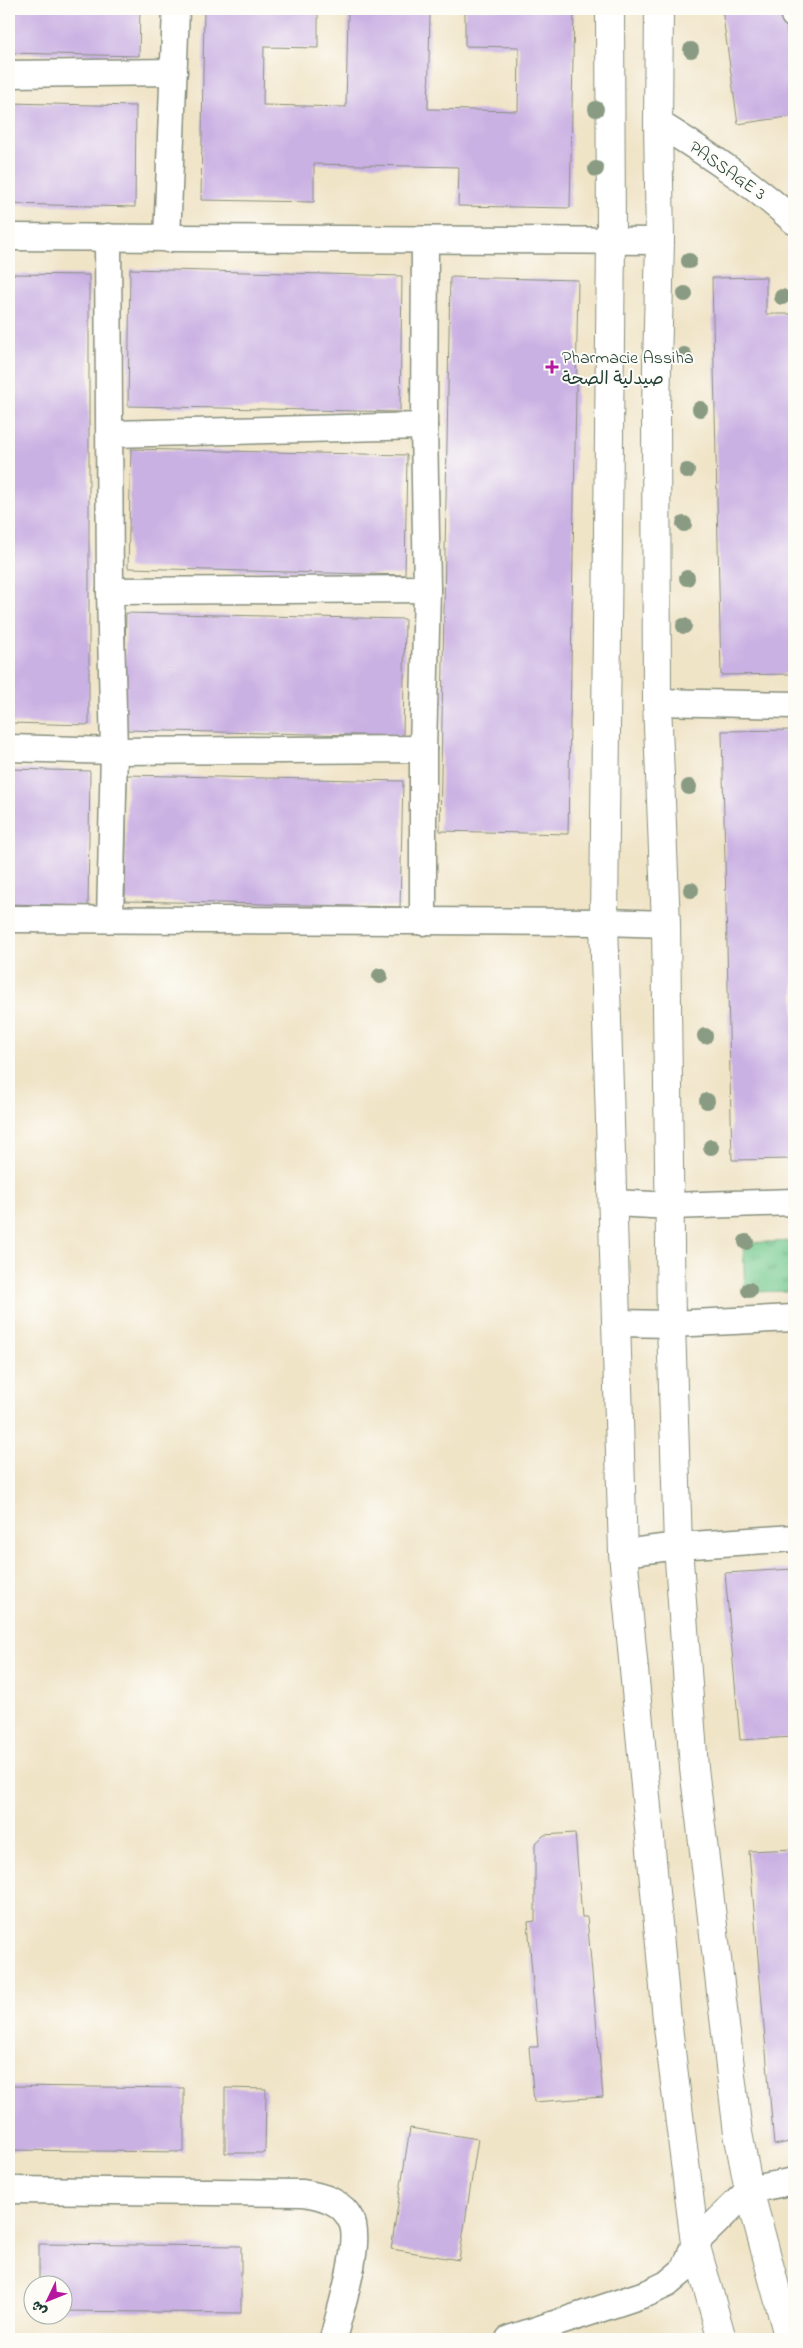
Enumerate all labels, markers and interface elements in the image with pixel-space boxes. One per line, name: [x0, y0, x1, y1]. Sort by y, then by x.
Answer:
street label: PASSAGE 3: [683, 136, 771, 208]
place label: Pharmacie Assiha صيدلية الصحة: [562, 346, 694, 393]
marker: Pharmacie Assiha صيدلية الصحة: [546, 361, 558, 373]
north arrow: [22, 2276, 72, 2326]
text: ش: [27, 2295, 53, 2321]

